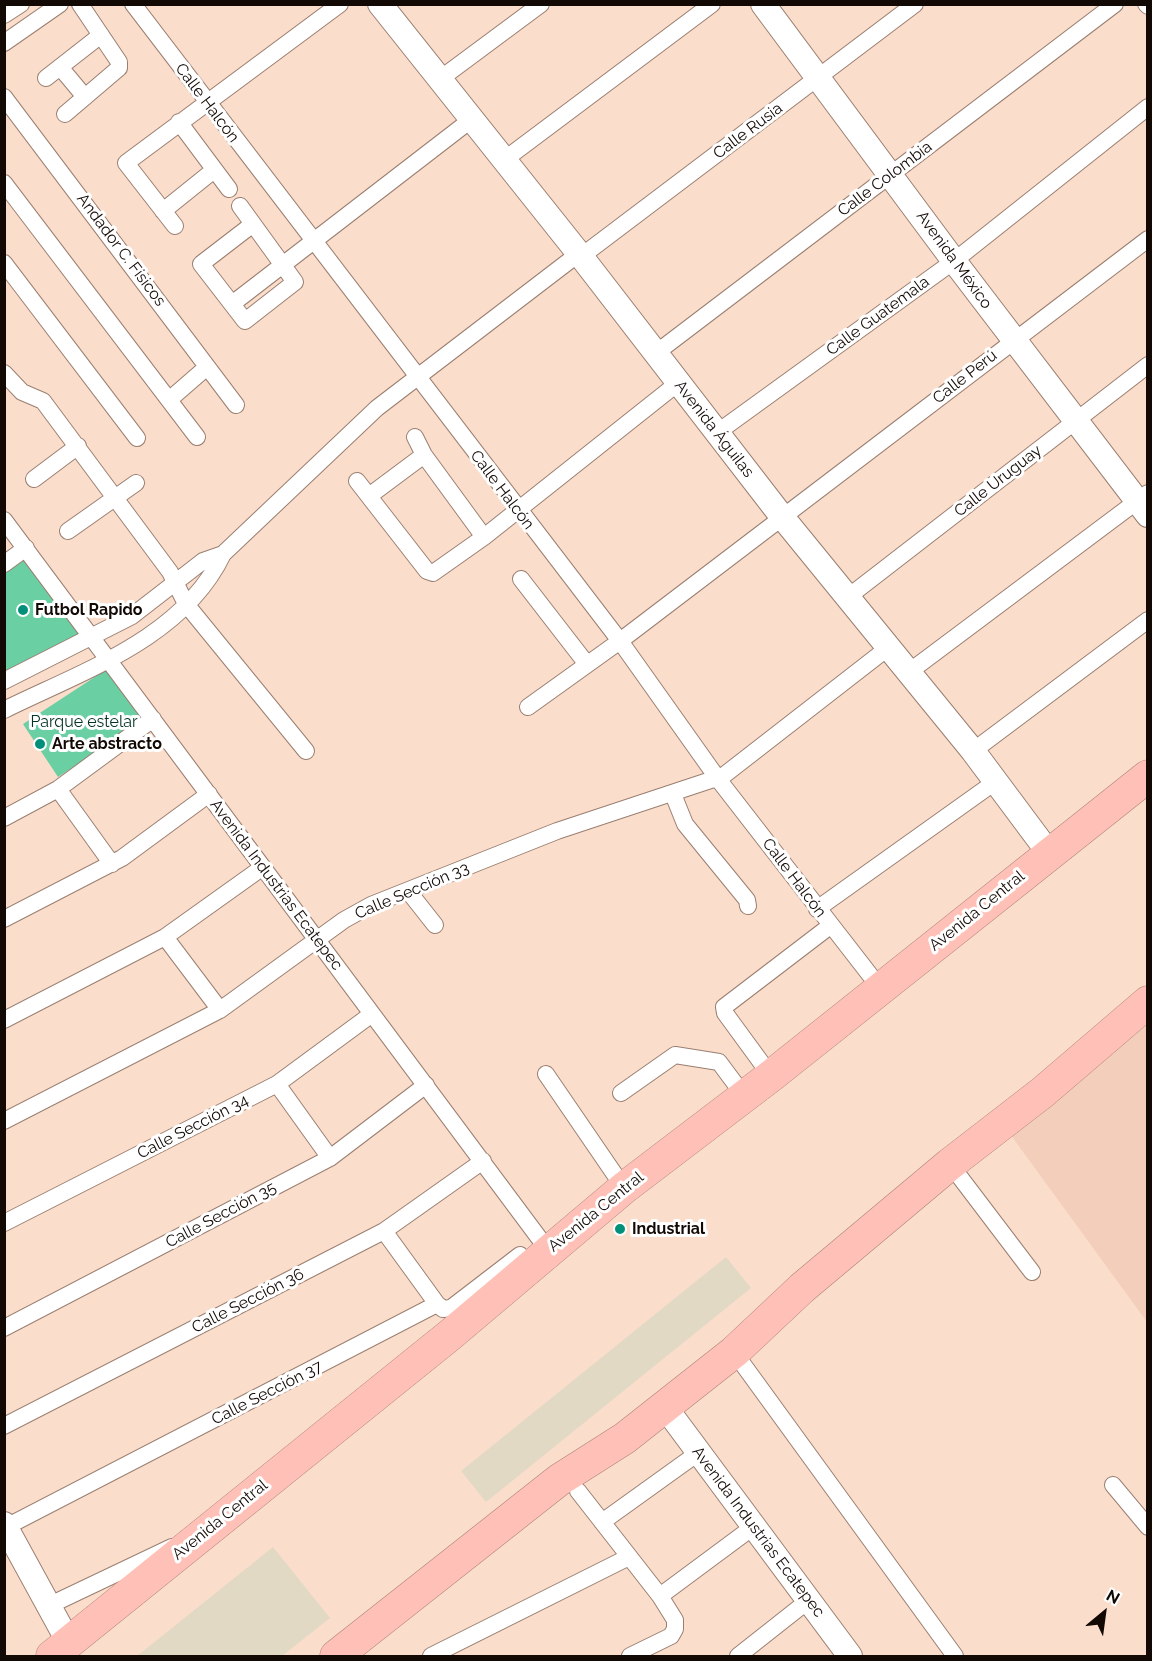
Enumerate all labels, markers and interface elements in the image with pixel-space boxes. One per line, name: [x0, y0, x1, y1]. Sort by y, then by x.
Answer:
street label: Calle Halcón: [171, 60, 243, 146]
street label: Calle Rusia: [710, 99, 786, 163]
street label: Calle Colombia: [834, 137, 936, 221]
street label: Andador C. Físicos: [72, 190, 170, 310]
street label: Avenida México: [912, 207, 996, 313]
street label: Calle Guatemala: [823, 272, 933, 360]
street label: Calle Perú: [929, 346, 1001, 408]
street label: Avenida Águilas: [670, 377, 758, 481]
street label: Calle Uruguay: [951, 441, 1045, 521]
street label: Calle Halcón: [466, 447, 538, 533]
place label: Futbol Rapido: [35, 600, 143, 620]
marker: Futbol Rapido: [16, 603, 30, 617]
park label: Parque estelar: [30, 712, 138, 732]
place label: Arte abstracto: [52, 734, 162, 754]
marker: Arte abstracto: [33, 737, 47, 751]
street label: Avenida Industrias Ecatepec: [206, 796, 346, 974]
street label: Calle Halcón: [758, 835, 830, 921]
street label: Calle Sección 33: [352, 858, 472, 924]
street label: Avenida Central: [925, 867, 1029, 955]
street label: Calle Sección 34: [134, 1091, 252, 1163]
street label: Avenida Central: [544, 1168, 648, 1256]
street label: Calle Sección 35: [163, 1178, 279, 1252]
place label: Industrial: [632, 1219, 705, 1239]
marker: Industrial: [613, 1222, 627, 1236]
street label: Calle Sección 36: [189, 1265, 307, 1337]
street label: Calle Sección 37: [208, 1357, 326, 1429]
street label: Avenida Industrias Ecatepec: [688, 1443, 828, 1621]
street label: Avenida Central: [168, 1476, 272, 1564]
north arrow: [1074, 1583, 1134, 1643]
text: N: [1103, 1586, 1123, 1608]

